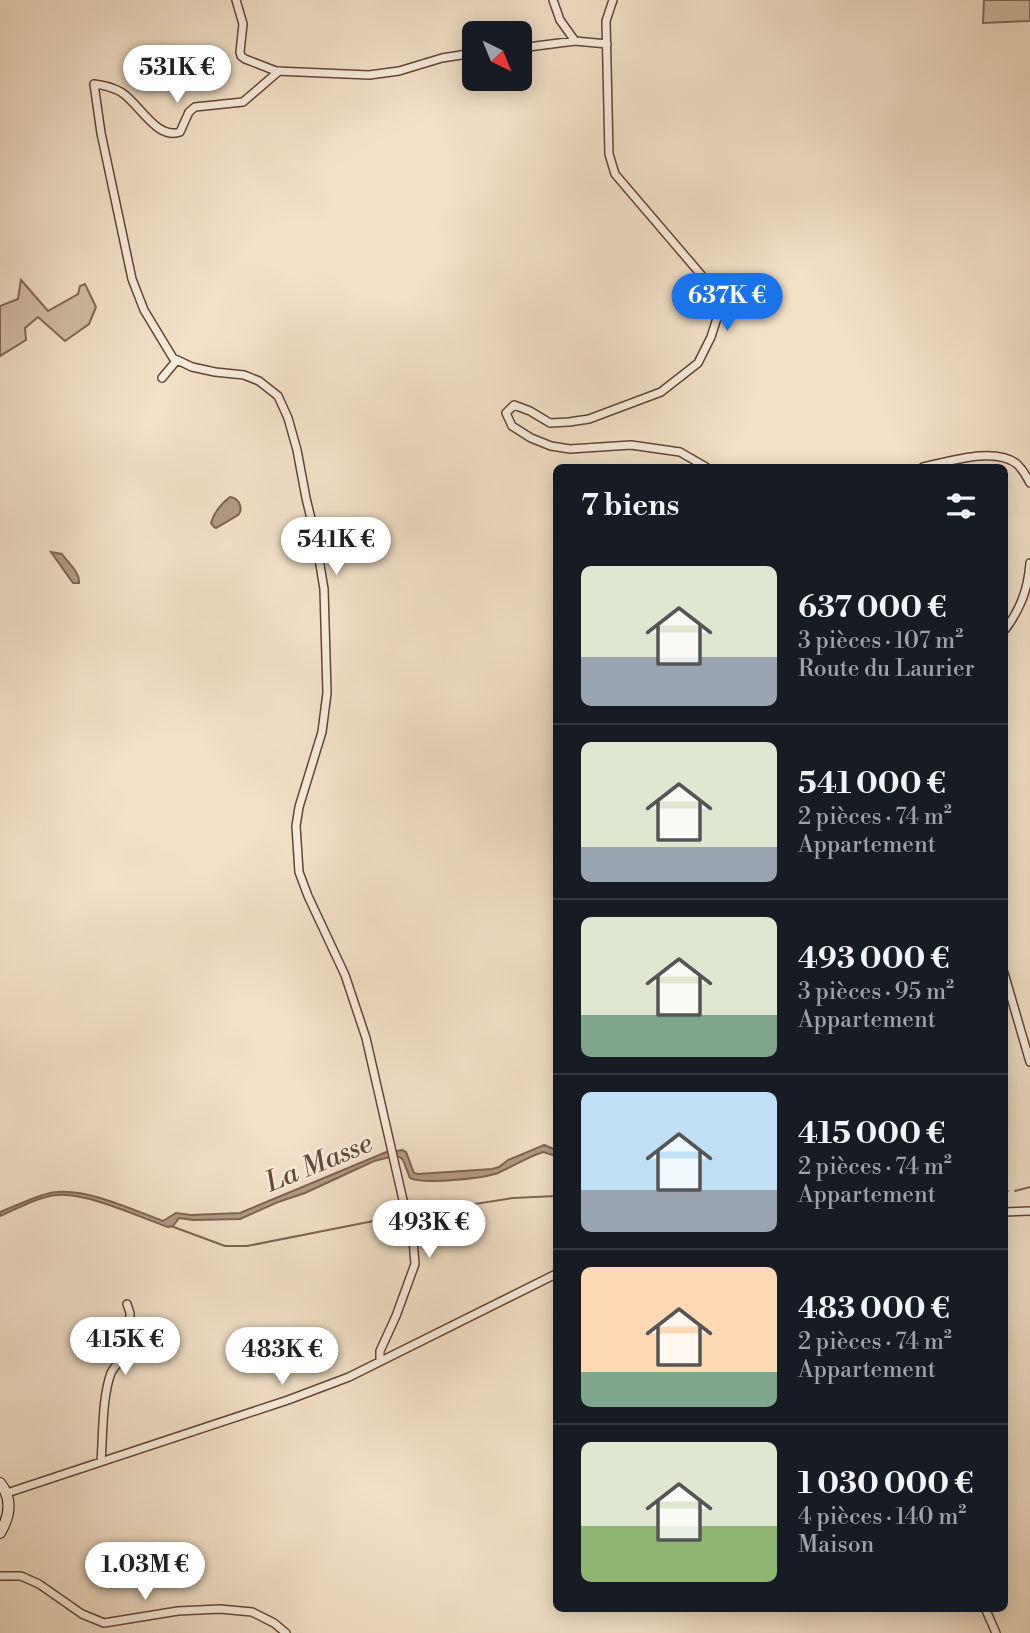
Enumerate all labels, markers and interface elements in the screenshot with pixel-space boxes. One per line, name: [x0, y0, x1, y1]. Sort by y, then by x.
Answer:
north arrow: [462, 21, 532, 91]
map controls: [462, 21, 532, 91]
pin: 531K €: [120, 46, 234, 105]
text: 531K €: [139, 54, 215, 82]
pin: 637K €: [670, 274, 784, 333]
text: 637K €: [688, 282, 766, 310]
text: 7 biens: [581, 487, 679, 525]
icon: filters: [942, 487, 980, 525]
pin: 541K €: [279, 518, 393, 577]
text: 541K €: [297, 526, 375, 554]
text: 637 000 €: [798, 589, 947, 627]
icon: home: [637, 594, 721, 678]
text: 3 pièces · 107 m²: [798, 627, 963, 655]
text: Route du Laurier: [798, 655, 974, 683]
text: 541 000 €: [798, 765, 946, 803]
icon: home: [637, 770, 721, 854]
text: 2 pièces · 74 m²: [798, 803, 952, 831]
text: Appartement: [798, 831, 936, 859]
text: 493 000 €: [798, 940, 950, 978]
icon: home: [637, 945, 721, 1029]
text: 3 pièces · 95 m²: [798, 978, 954, 1006]
text: Appartement: [798, 1006, 936, 1034]
text: 415 000 €: [798, 1115, 945, 1153]
icon: home: [637, 1120, 721, 1204]
water label: La Masse: [260, 1126, 378, 1201]
text: 2 pièces · 74 m²: [798, 1153, 952, 1181]
text: Appartement: [798, 1181, 936, 1209]
pin: 493K €: [372, 1200, 486, 1260]
text: 493K €: [388, 1209, 470, 1237]
text: 483 000 €: [798, 1290, 950, 1328]
icon: home: [637, 1295, 721, 1379]
pin: 415K €: [68, 1318, 182, 1377]
text: 415K €: [86, 1326, 164, 1354]
pin: 483K €: [225, 1328, 339, 1387]
text: 2 pièces · 74 m²: [798, 1328, 952, 1356]
text: 483K €: [241, 1336, 323, 1364]
text: Appartement: [798, 1356, 936, 1384]
text: 1 030 000 €: [798, 1465, 973, 1503]
icon: home: [637, 1470, 721, 1554]
text: 4 pièces · 140 m²: [798, 1503, 966, 1531]
text: Maison: [798, 1531, 874, 1559]
pin: 1.03M €: [80, 1542, 210, 1602]
text: 1.03M €: [101, 1551, 189, 1579]

